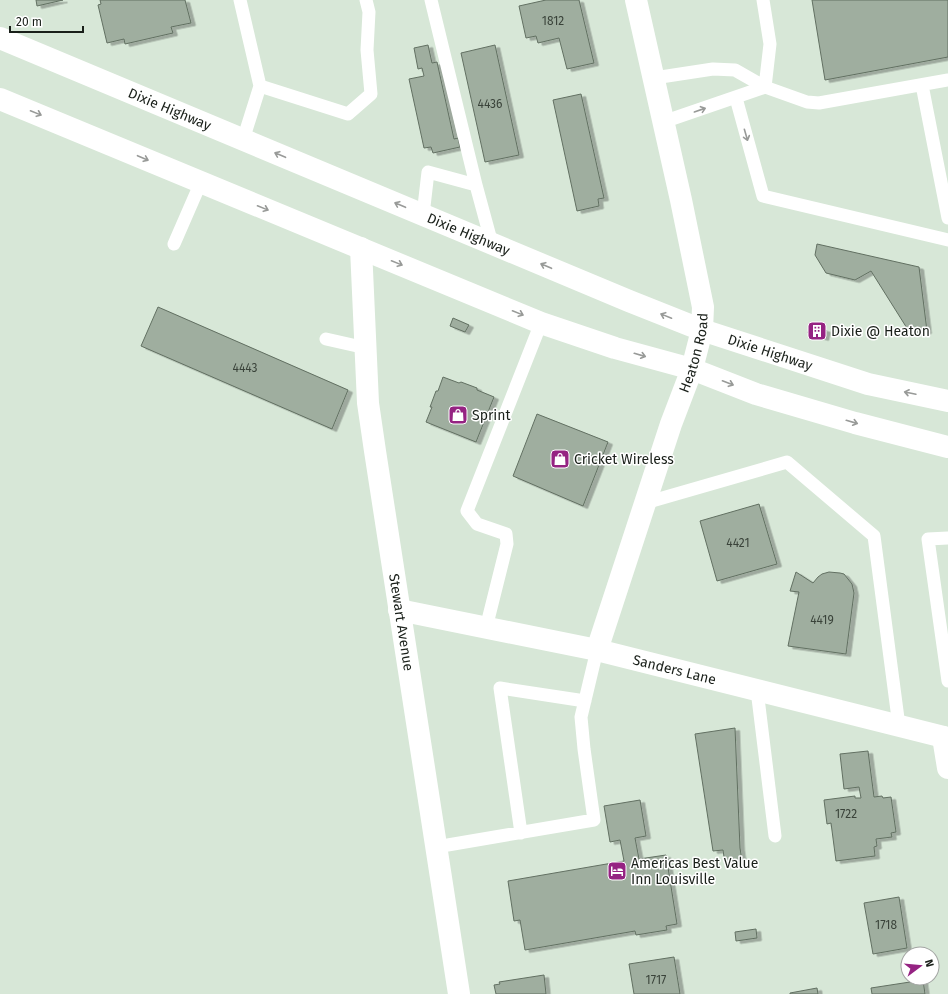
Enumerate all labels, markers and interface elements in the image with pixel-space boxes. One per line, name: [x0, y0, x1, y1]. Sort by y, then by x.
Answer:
scale bar: [10, 8, 83, 34]
house number: 1812: [542, 14, 564, 28]
text: 20 m: [16, 15, 42, 29]
street label: Dixie Highway: [126, 84, 214, 134]
house number: 4436: [478, 97, 502, 111]
one-way arrow: [694, 105, 706, 113]
one-way arrow: [30, 110, 42, 118]
one-way arrow: [743, 128, 750, 141]
one-way arrow: [275, 151, 287, 158]
one-way arrow: [137, 155, 149, 162]
one-way arrow: [395, 201, 407, 208]
one-way arrow: [257, 204, 269, 212]
street label: Dixie Highway: [425, 209, 513, 259]
one-way arrow: [391, 260, 403, 267]
one-way arrow: [540, 262, 552, 270]
one-way arrow: [511, 309, 523, 317]
one-way arrow: [661, 311, 673, 319]
street label: Heaton Road: [675, 313, 711, 395]
building icon: Dixie @ Heaton: [806, 320, 828, 342]
place label: Dixie @ Heaton: [831, 323, 930, 340]
street label: Dixie Highway: [726, 330, 815, 374]
one-way arrow: [634, 352, 647, 359]
house number: 4443: [233, 361, 257, 375]
one-way arrow: [722, 380, 734, 388]
one-way arrow: [904, 388, 917, 396]
shop icon: Sprint: [447, 404, 469, 426]
place label: Sprint: [472, 407, 512, 424]
one-way arrow: [846, 419, 859, 426]
shop icon: Cricket Wireless: [549, 448, 571, 470]
place label: Cricket Wireless: [574, 451, 674, 468]
house number: 4421: [726, 536, 750, 550]
street label: Stewart Avenue: [386, 572, 417, 672]
house number: 4419: [810, 613, 834, 627]
street label: Sanders Lane: [631, 651, 718, 688]
house number: 1722: [835, 807, 857, 821]
place label: Americas Best Value Inn Louisville: [631, 855, 758, 888]
hotel icon: Americas Best Value Inn Louisville: [606, 860, 628, 882]
house number: 1718: [875, 918, 897, 932]
north arrow: [900, 946, 940, 986]
text: N: [922, 958, 936, 969]
house number: 1717: [646, 973, 666, 987]

